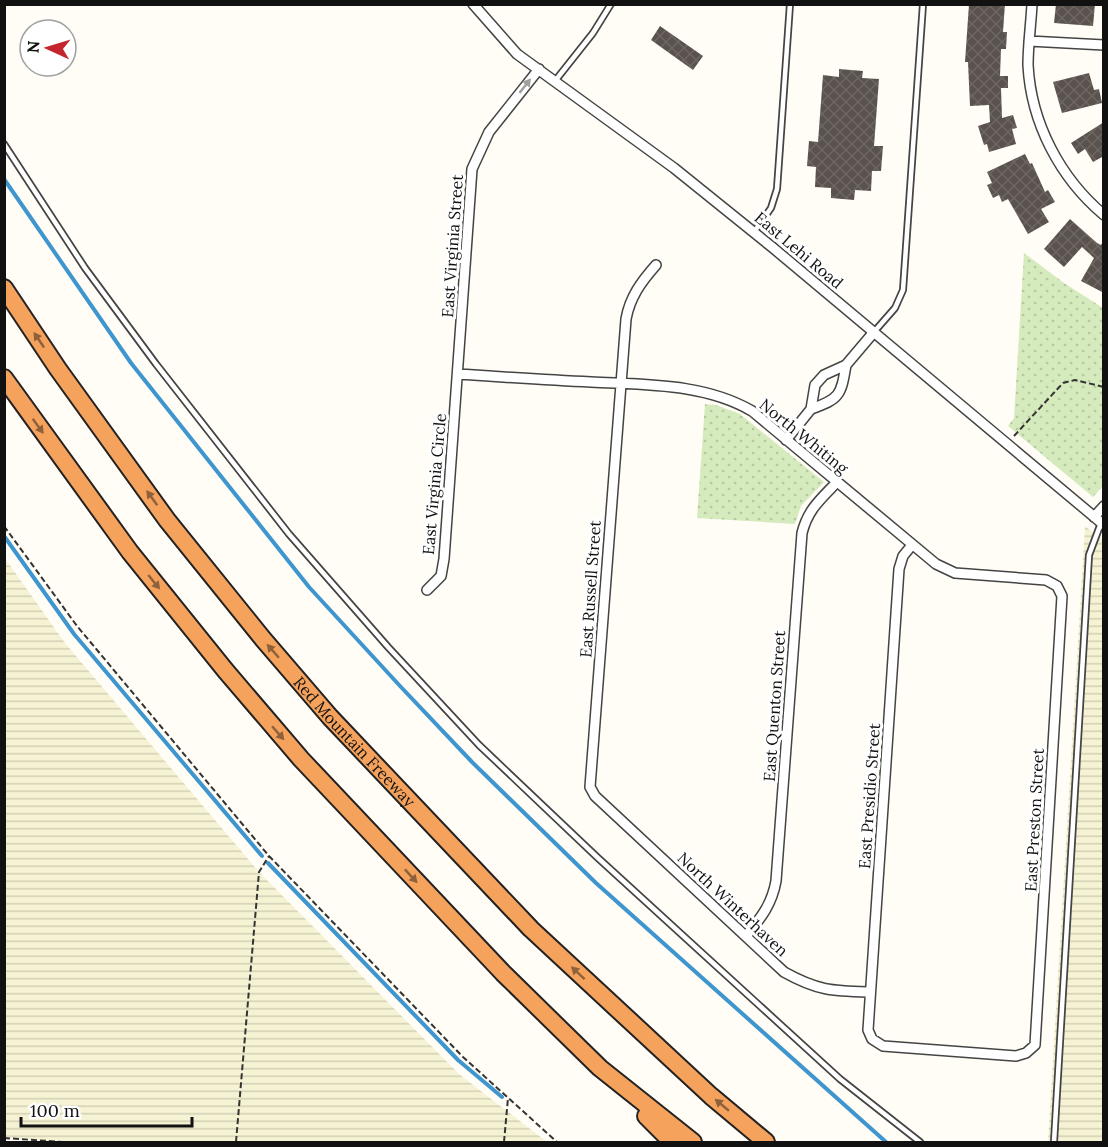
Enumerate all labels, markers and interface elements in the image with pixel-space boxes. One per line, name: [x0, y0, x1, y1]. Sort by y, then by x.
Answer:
north arrow: [18, 18, 78, 78]
text: N: [23, 40, 43, 54]
one-way arrow: [519, 78, 532, 94]
street label: East Virginia Street: [437, 173, 467, 318]
street label: East Lehi Road: [751, 207, 848, 293]
one-way arrow: [34, 332, 45, 348]
street label: North Whiting: [756, 394, 853, 479]
street label: East Virginia Circle: [418, 412, 450, 556]
one-way arrow: [32, 417, 44, 433]
one-way arrow: [146, 491, 158, 507]
street label: East Russell Street: [575, 519, 605, 658]
one-way arrow: [148, 574, 161, 590]
street label: East Quenton Street: [759, 629, 789, 782]
one-way arrow: [267, 643, 280, 659]
street label: Red Mountain Freeway: [290, 672, 420, 811]
street label: East Presidio Street: [854, 722, 884, 870]
one-way arrow: [271, 725, 284, 740]
street label: East Preston Street: [1020, 747, 1048, 892]
street label: North Winterhaven: [674, 848, 793, 961]
one-way arrow: [404, 868, 418, 883]
one-way arrow: [571, 967, 586, 980]
scale bar: [21, 1090, 192, 1128]
text: 100 m: [30, 1099, 80, 1122]
one-way arrow: [714, 1099, 729, 1112]

